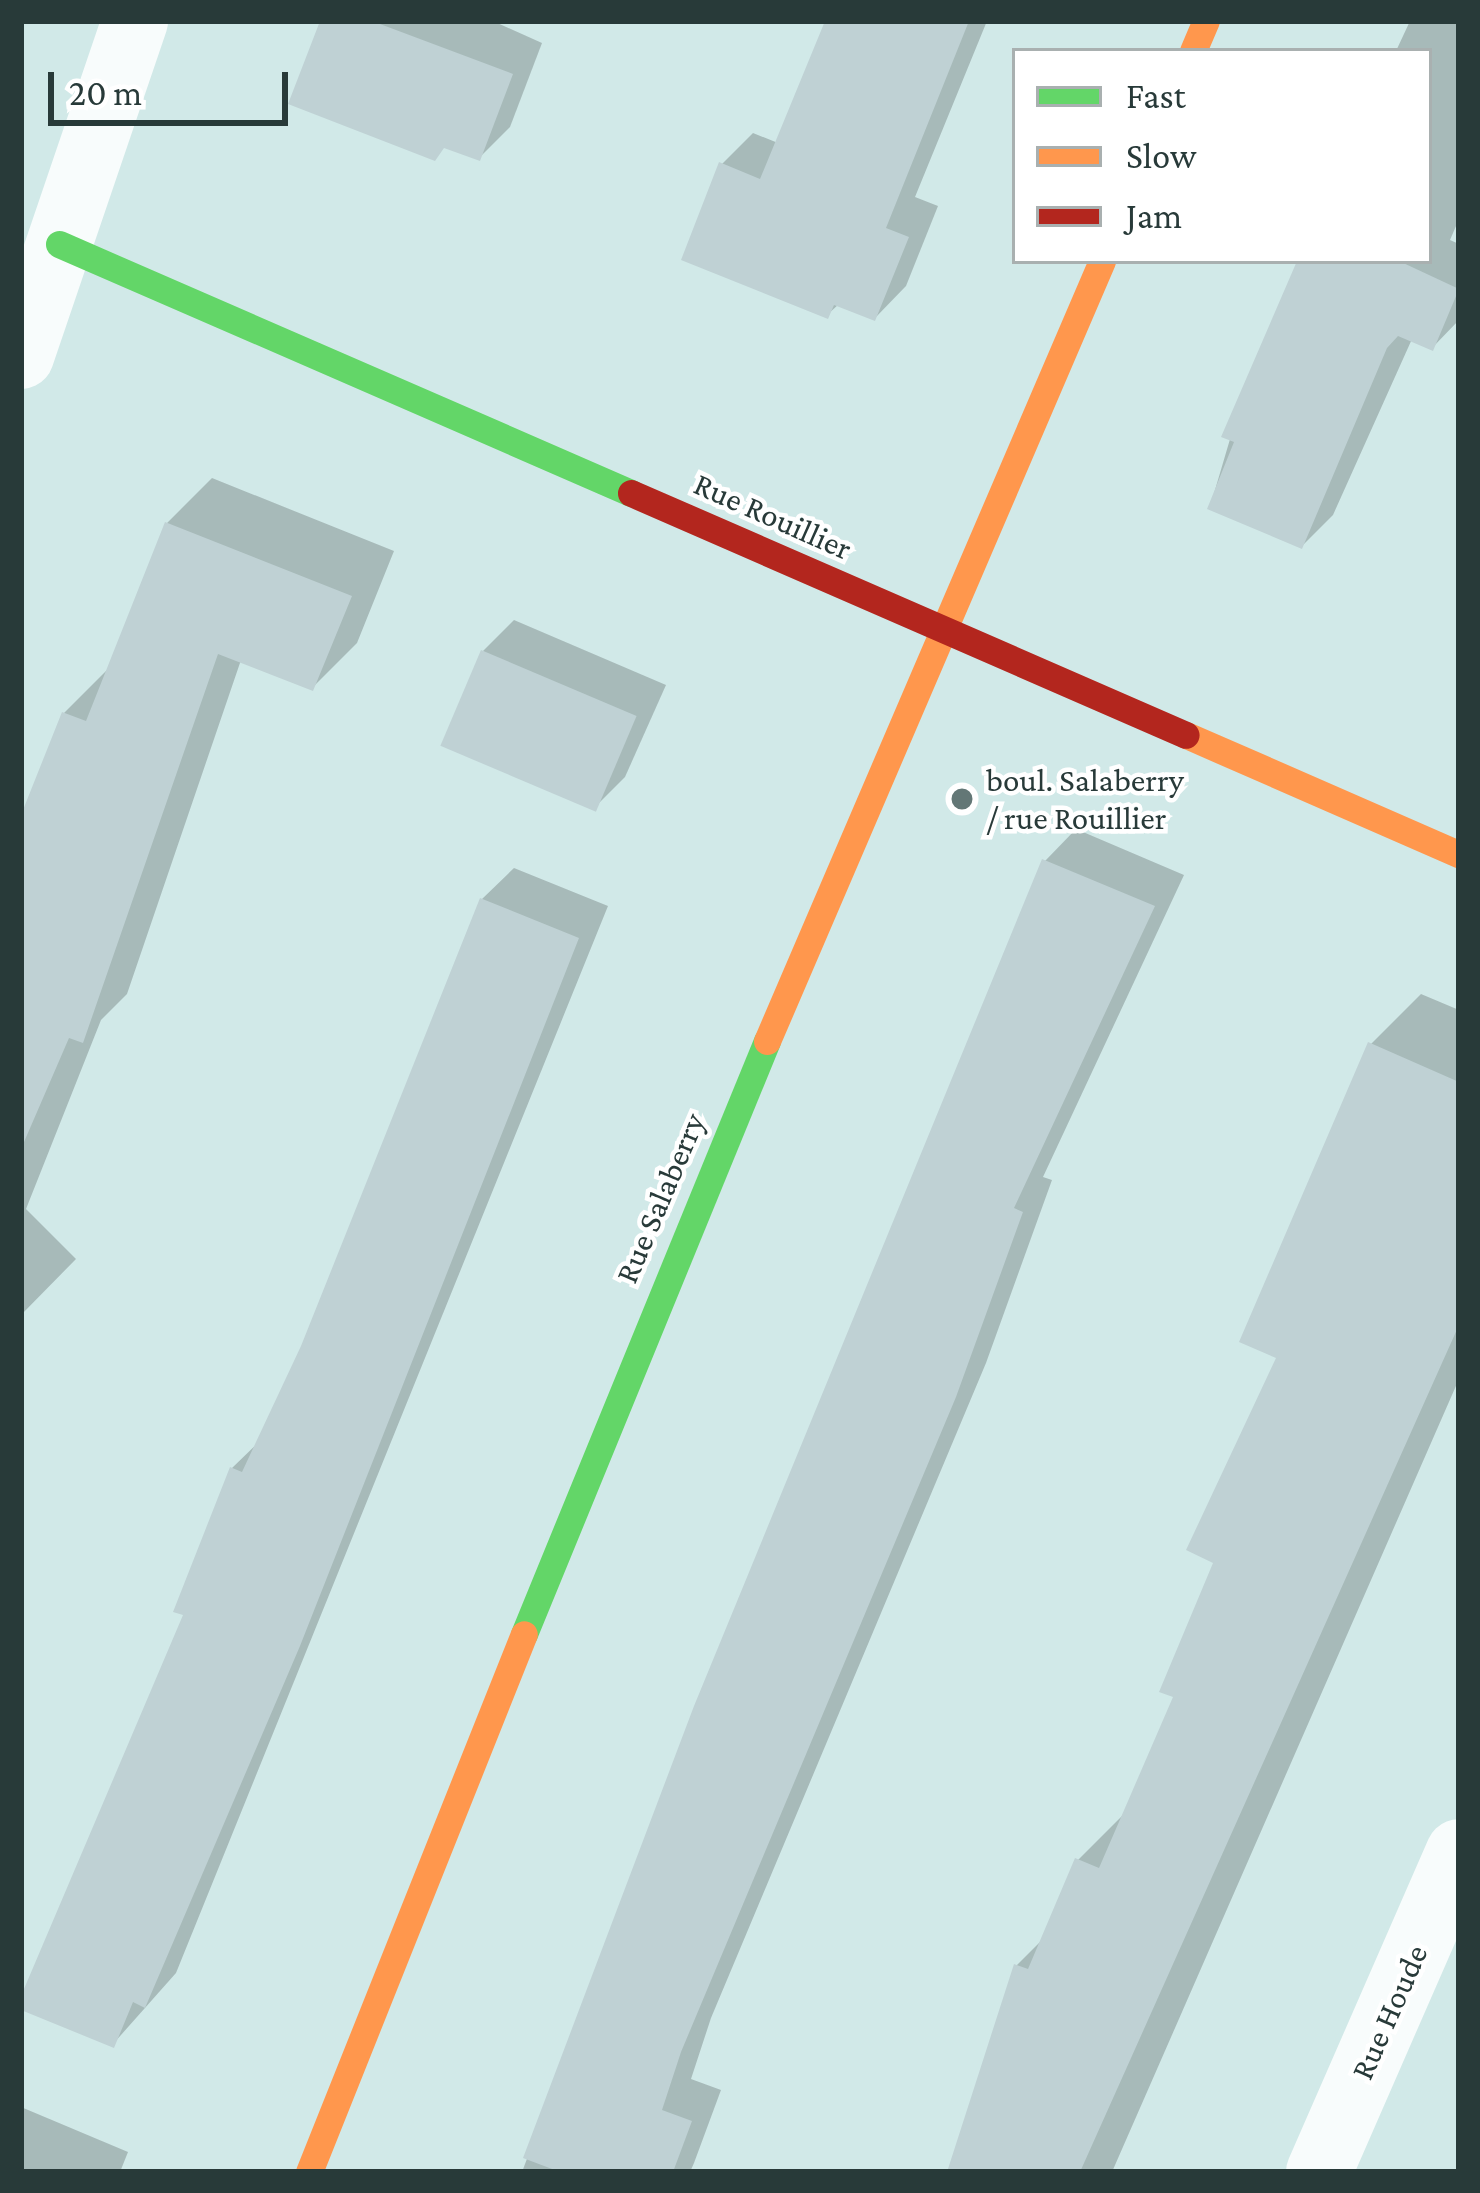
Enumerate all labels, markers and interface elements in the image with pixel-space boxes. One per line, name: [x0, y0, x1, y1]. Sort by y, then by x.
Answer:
scale bar: [54, 48, 294, 122]
legend: [1012, 48, 1432, 264]
text: 20 m: [69, 73, 142, 113]
text: Fast: [1126, 76, 1186, 116]
text: Slow: [1126, 136, 1197, 176]
text: Jam: [1126, 196, 1182, 236]
street label: Rue Rouillier: [688, 464, 858, 568]
place label: boul. Salaberry / rue Rouillier: [986, 760, 1184, 838]
marker: boul. Salaberry / rue Rouillier: [949, 786, 975, 812]
street label: Rue Salaberry: [606, 1107, 714, 1289]
street label: Rue Houde: [1342, 1938, 1436, 2086]

